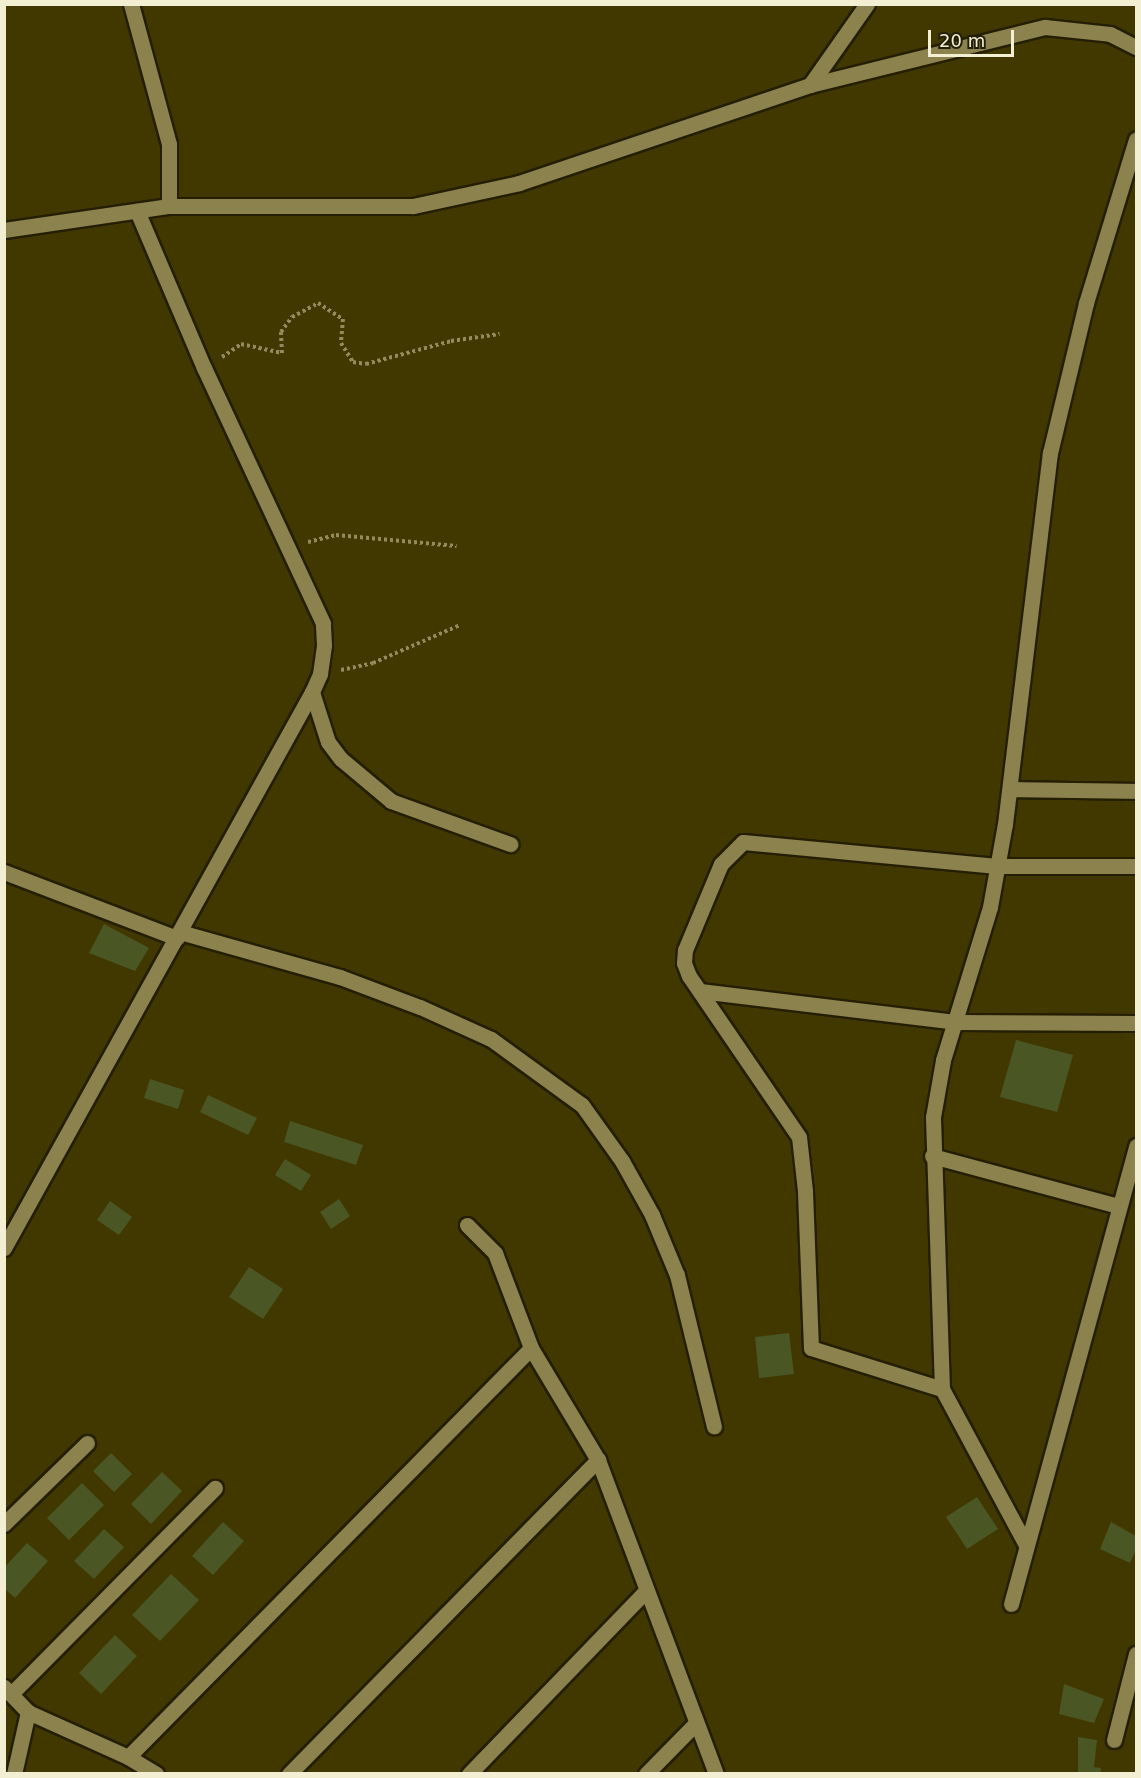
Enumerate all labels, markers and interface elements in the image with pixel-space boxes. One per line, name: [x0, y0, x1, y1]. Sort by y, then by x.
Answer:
scale bar: [931, 18, 1016, 56]
text: 20 m: [939, 30, 985, 51]

